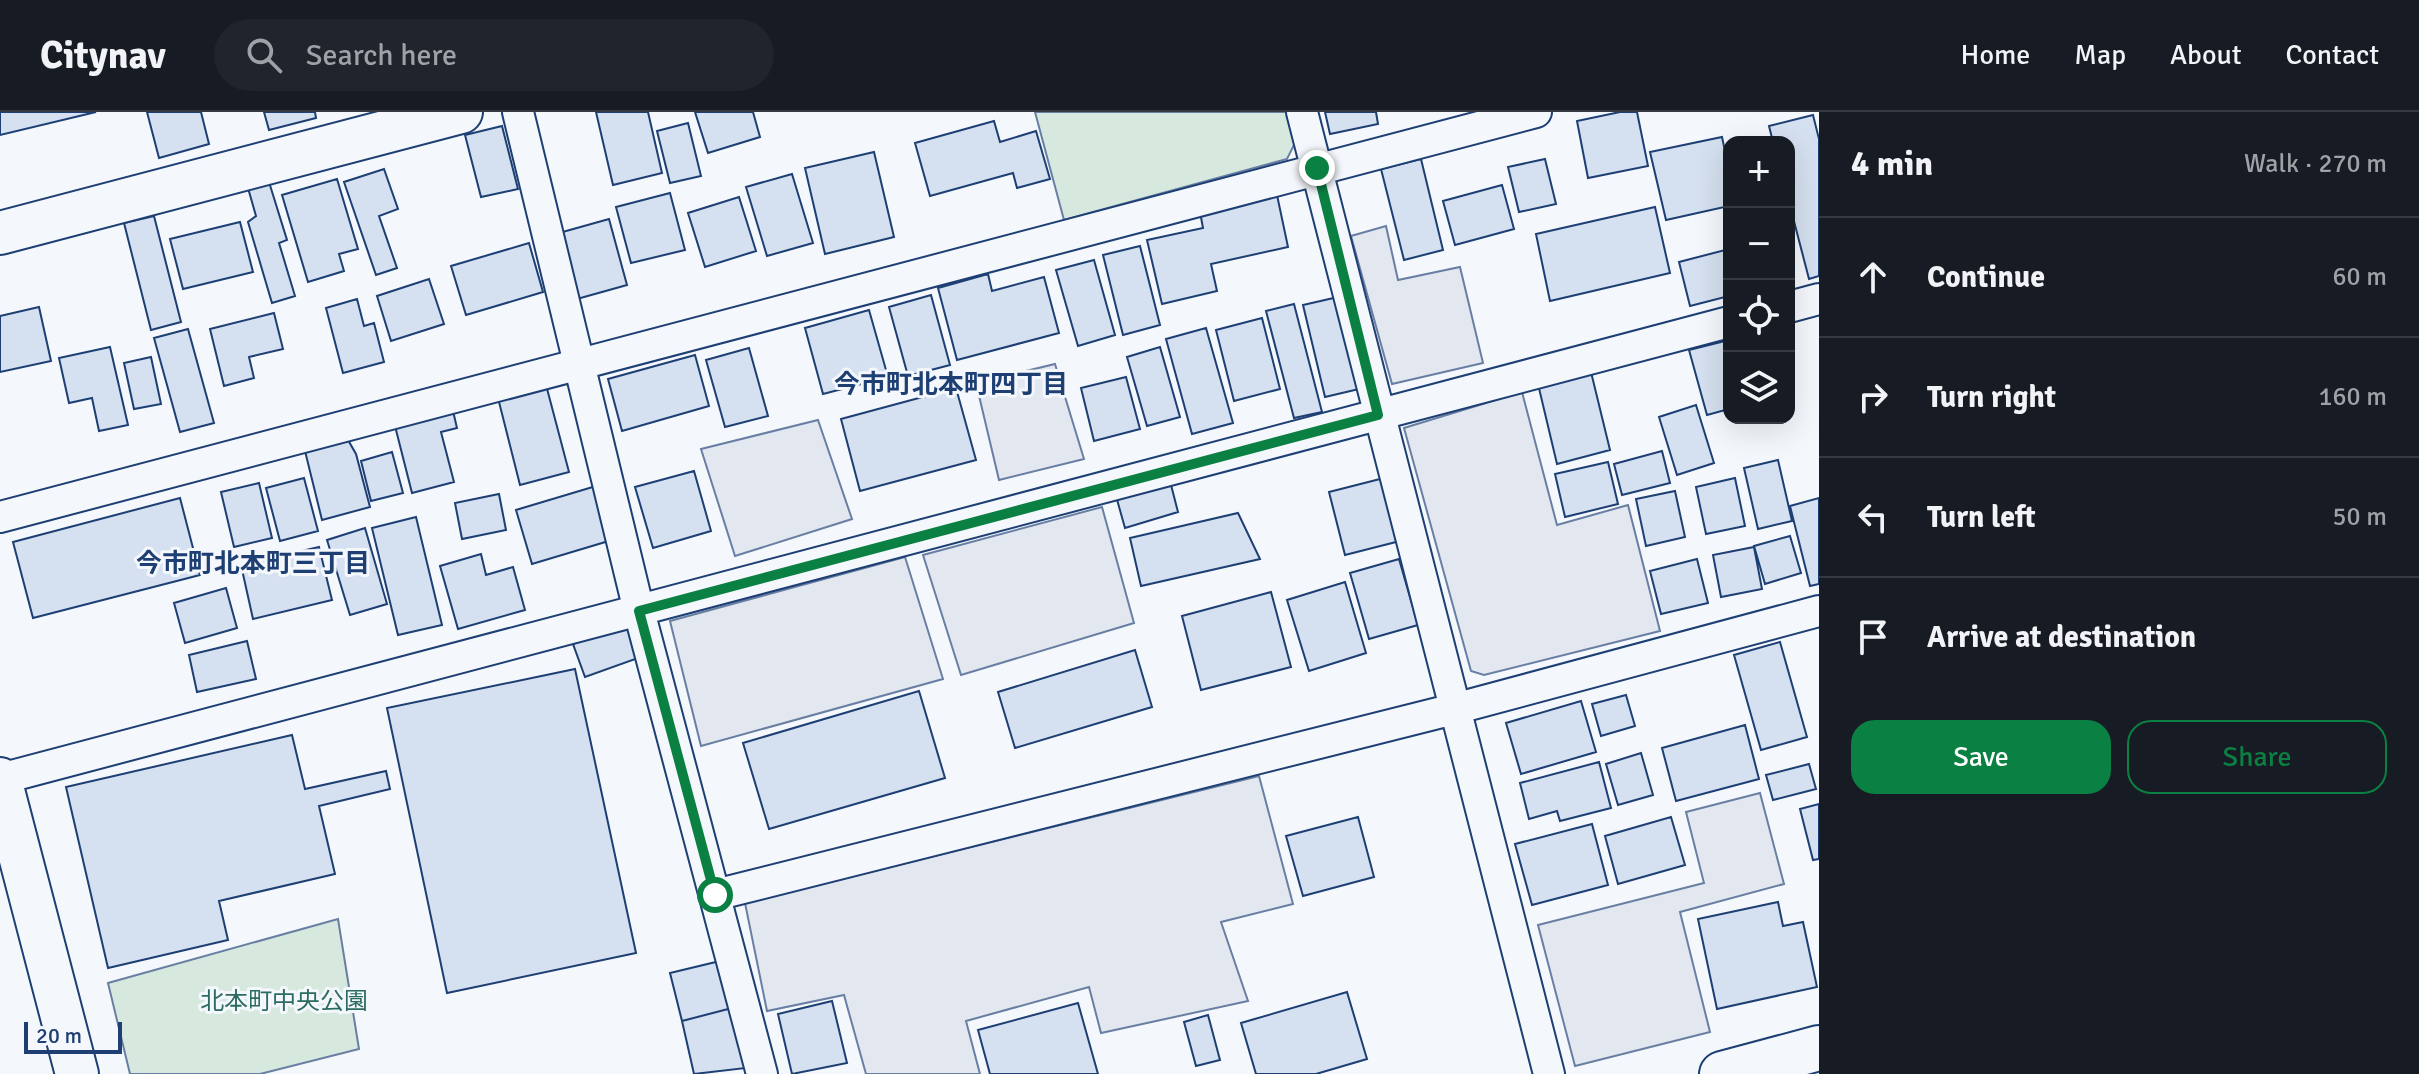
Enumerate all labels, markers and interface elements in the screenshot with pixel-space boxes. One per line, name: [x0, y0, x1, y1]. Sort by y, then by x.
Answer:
search box: [214, 19, 774, 91]
text: Citynav: [40, 32, 166, 79]
icon: search: [242, 33, 286, 77]
text: Search here: [306, 37, 457, 74]
text: Home: [1961, 38, 2030, 72]
text: Map: [2074, 38, 2126, 72]
text: About: [2170, 38, 2242, 72]
text: Contact: [2286, 38, 2379, 72]
map controls: [1723, 136, 1795, 424]
button: +: [1723, 136, 1795, 208]
text: 4 min: [1851, 143, 1933, 185]
text: Walk · 270 m: [2244, 148, 2387, 180]
route end: [1299, 150, 1335, 186]
button: −: [1723, 208, 1795, 280]
icon: ahead: [1851, 255, 1895, 299]
text: Continue: [1927, 259, 2045, 296]
text: 60 m: [2332, 261, 2387, 293]
button: locate: [1723, 280, 1795, 352]
button: layers: [1723, 352, 1795, 424]
district label: 今市町北本町四丁目: [834, 369, 1068, 401]
icon: right: [1851, 375, 1895, 419]
text: Turn right: [1927, 379, 2056, 416]
text: 160 m: [2318, 381, 2387, 413]
icon: left: [1851, 495, 1895, 539]
text: Turn left: [1927, 499, 2036, 536]
text: 50 m: [2332, 501, 2387, 533]
district label: 今市町北本町三丁目: [136, 548, 370, 580]
icon: arrive: [1851, 615, 1895, 659]
text: Arrive at destination: [1927, 619, 2196, 656]
button: Save: [1851, 720, 2111, 794]
button: Share: [2127, 720, 2387, 794]
route start: [697, 877, 733, 913]
park label: 北本町中央公園: [200, 986, 368, 1016]
scale bar: [24, 1018, 122, 1054]
text: 20 m: [36, 1022, 82, 1049]

